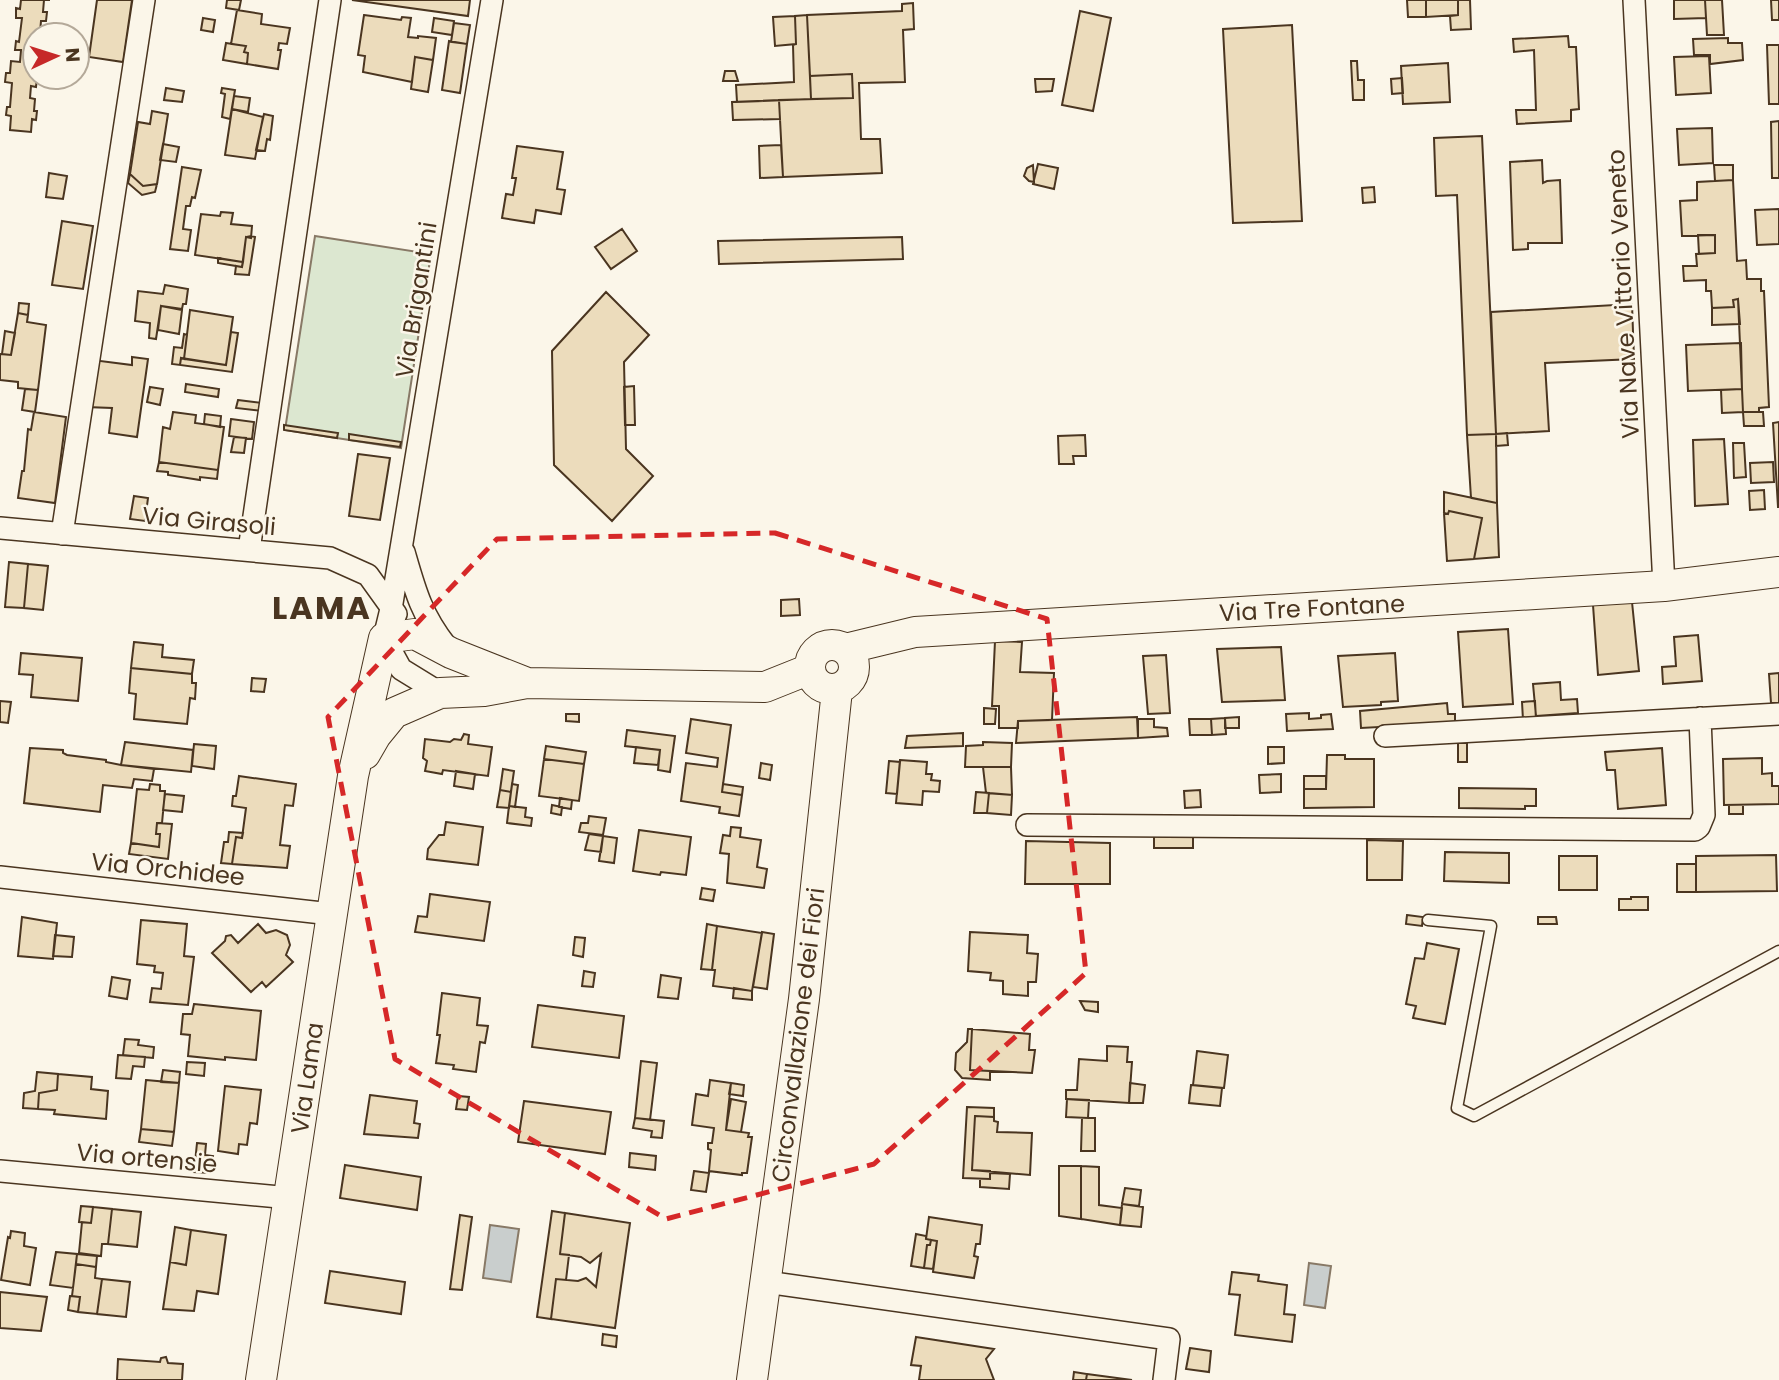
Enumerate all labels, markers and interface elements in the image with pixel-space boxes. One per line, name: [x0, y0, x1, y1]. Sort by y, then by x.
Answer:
north arrow: [21, 21, 91, 91]
text: N: [58, 47, 86, 63]
street label: Via Nave Vittorio Veneto: [1599, 149, 1647, 439]
street label: Via Brigantini: [387, 219, 445, 381]
street label: Via Girasoli: [141, 499, 277, 543]
district label: LAMA: [272, 585, 372, 630]
street label: Via Tre Fontane: [1218, 587, 1406, 629]
street label: Via Orchidee: [89, 845, 247, 893]
street label: Circonvallazione dei Fiori: [764, 886, 832, 1184]
street label: Via Lama: [283, 1020, 331, 1136]
street label: Via ortensie: [75, 1135, 219, 1181]

